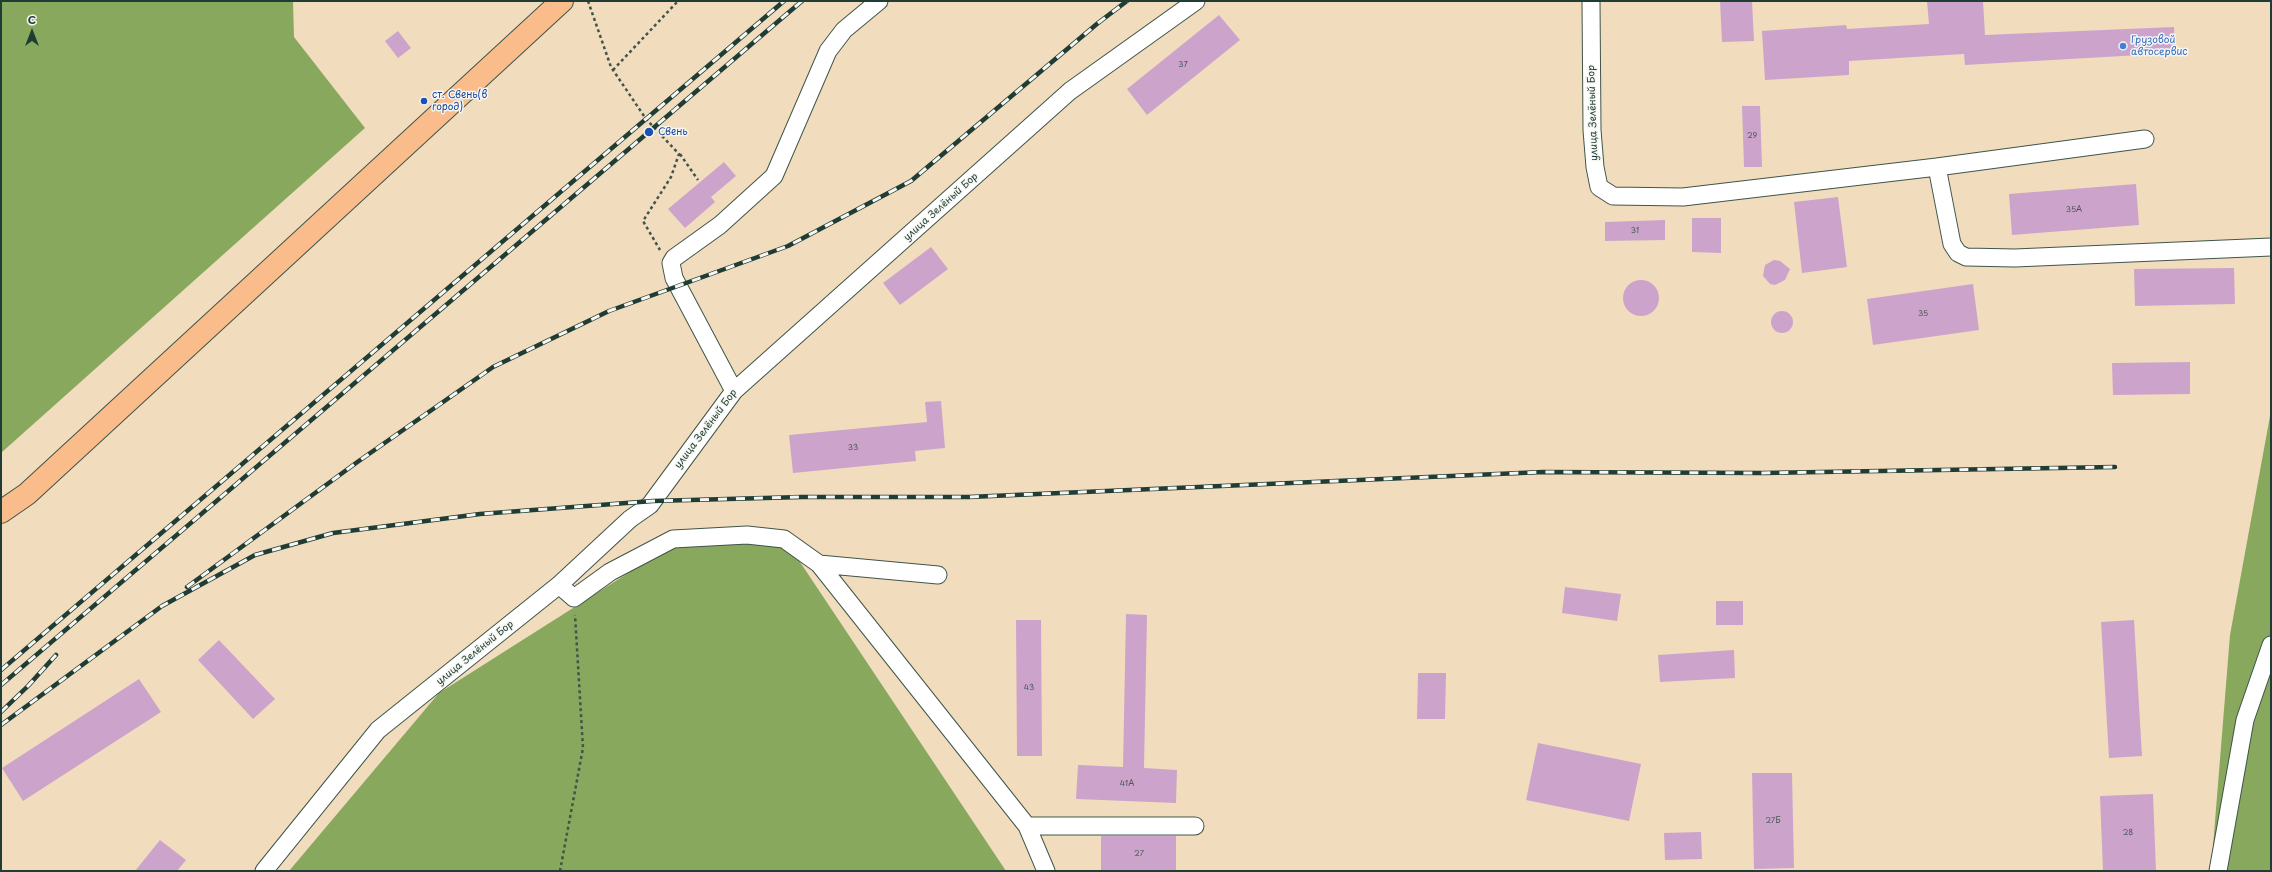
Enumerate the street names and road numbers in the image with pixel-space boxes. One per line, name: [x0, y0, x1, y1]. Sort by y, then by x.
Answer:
street label: улица Зелёный Бор: [1585, 65, 1601, 161]
street label: улица Зелёный Бор: [901, 170, 981, 244]
street label: улица Зелёный Бор: [672, 387, 740, 471]
street label: улица Зелёный Бор: [434, 618, 516, 688]

